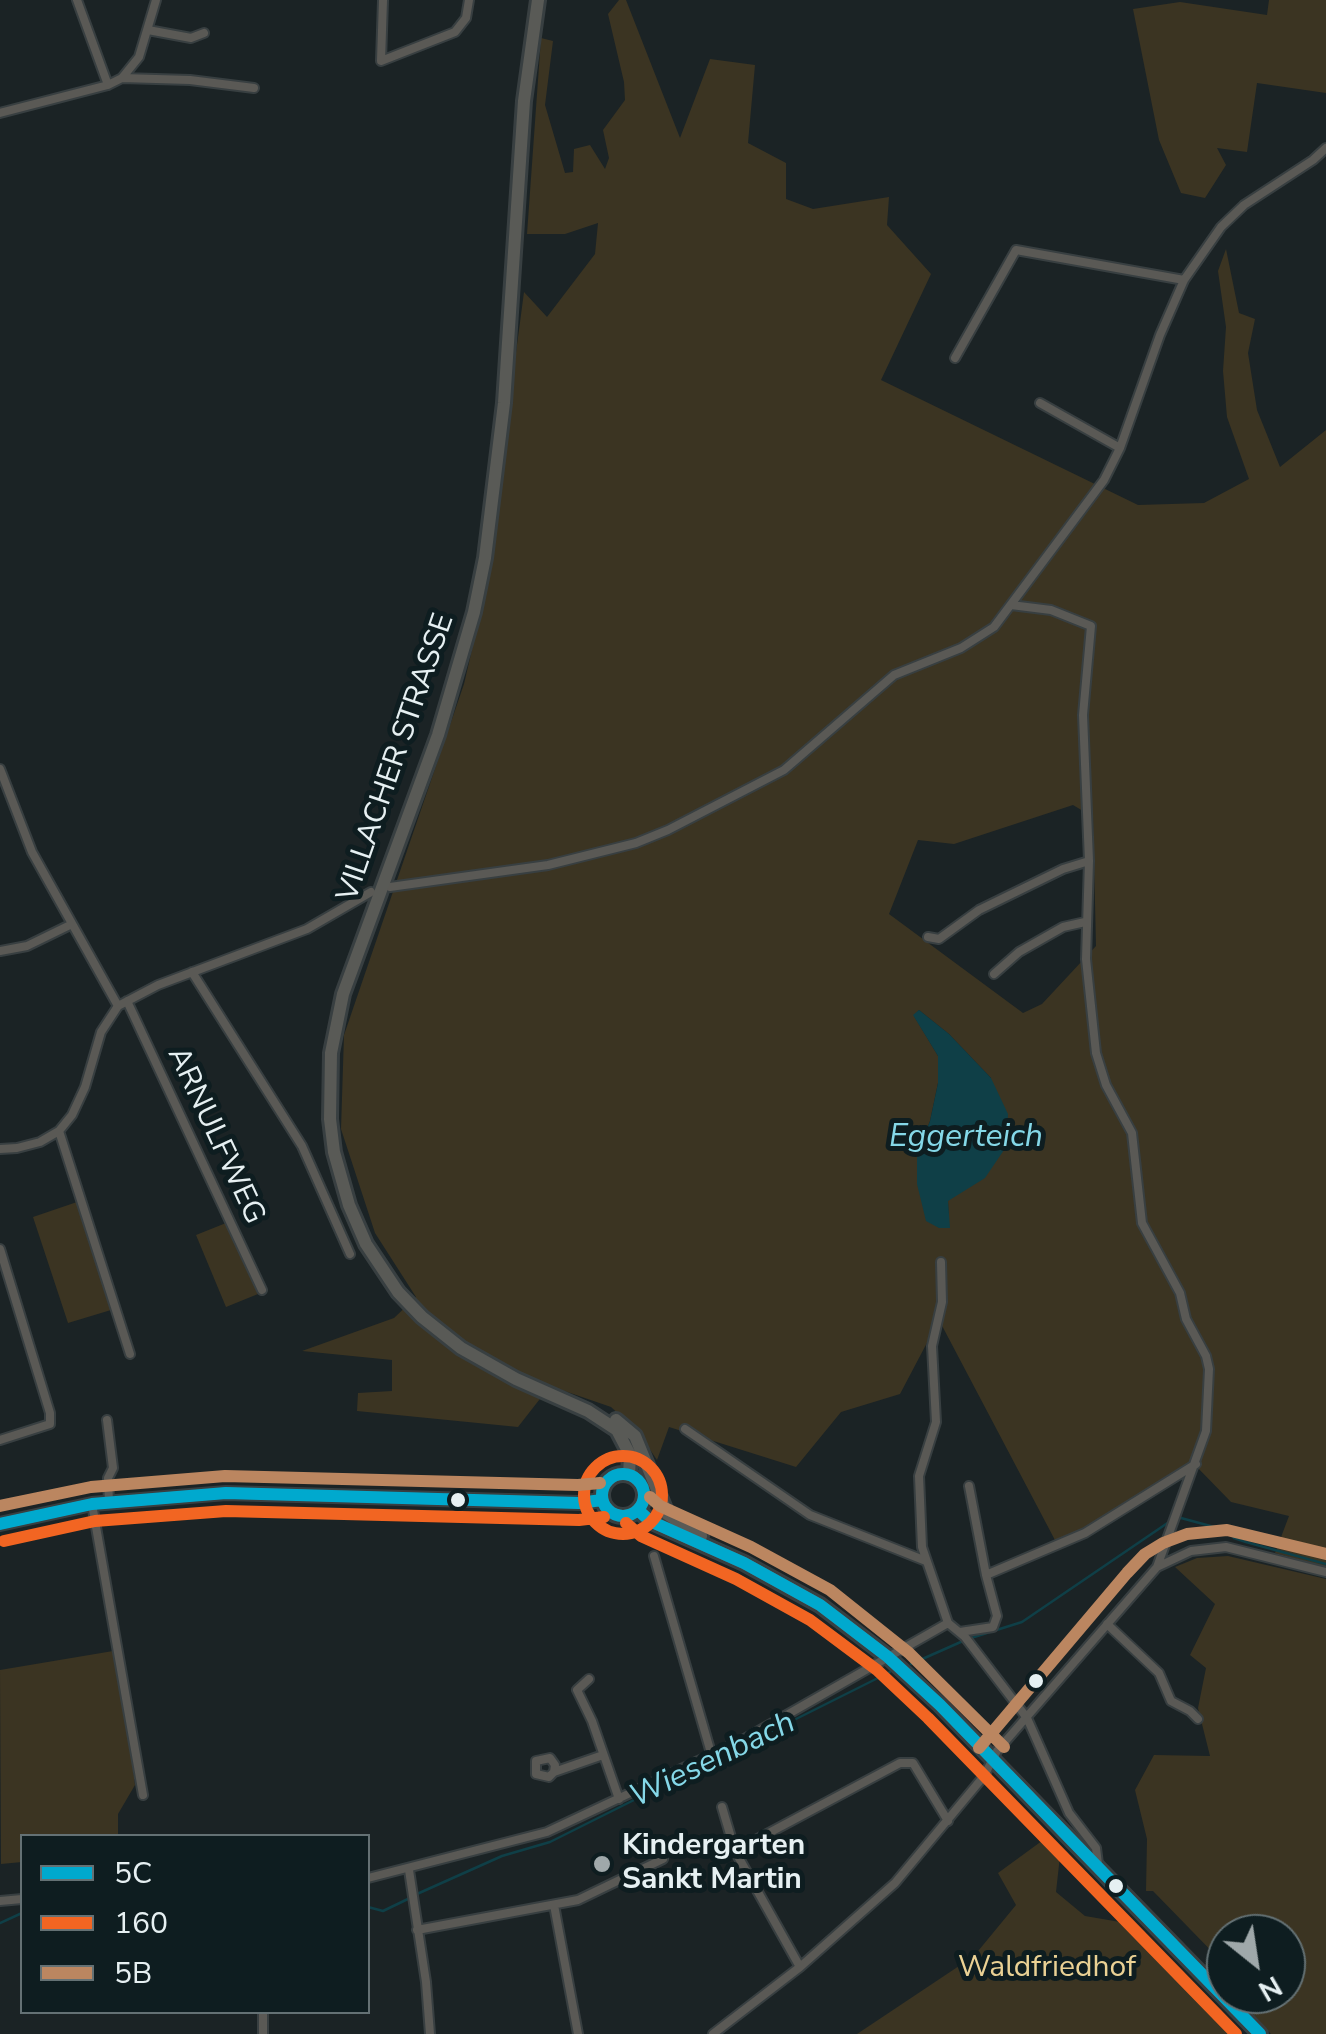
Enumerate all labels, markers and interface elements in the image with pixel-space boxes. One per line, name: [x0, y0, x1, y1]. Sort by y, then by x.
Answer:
street label: VILLACHER STRASSE: [331, 609, 463, 907]
street label: ARNULFWEG: [158, 1042, 272, 1230]
water label: Eggerteich: [889, 1119, 1043, 1157]
unlabelled marker: [448, 1490, 468, 1510]
unlabelled marker: [1026, 1671, 1046, 1691]
water label: Wiesenbach: [624, 1705, 802, 1817]
place label: Kindergarten Sankt Martin: [622, 1829, 805, 1900]
legend: [20, 1834, 370, 2014]
text: 5C: [114, 1853, 152, 1894]
marker: Kindergarten Sankt Martin: [591, 1853, 613, 1875]
unlabelled marker: [1106, 1876, 1126, 1896]
text: 160: [114, 1903, 168, 1944]
north arrow: [1206, 1914, 1306, 2014]
park label: Waldfriedhof: [958, 1951, 1136, 1987]
text: 5B: [114, 1953, 152, 1994]
text: N: [1251, 1967, 1289, 2010]

